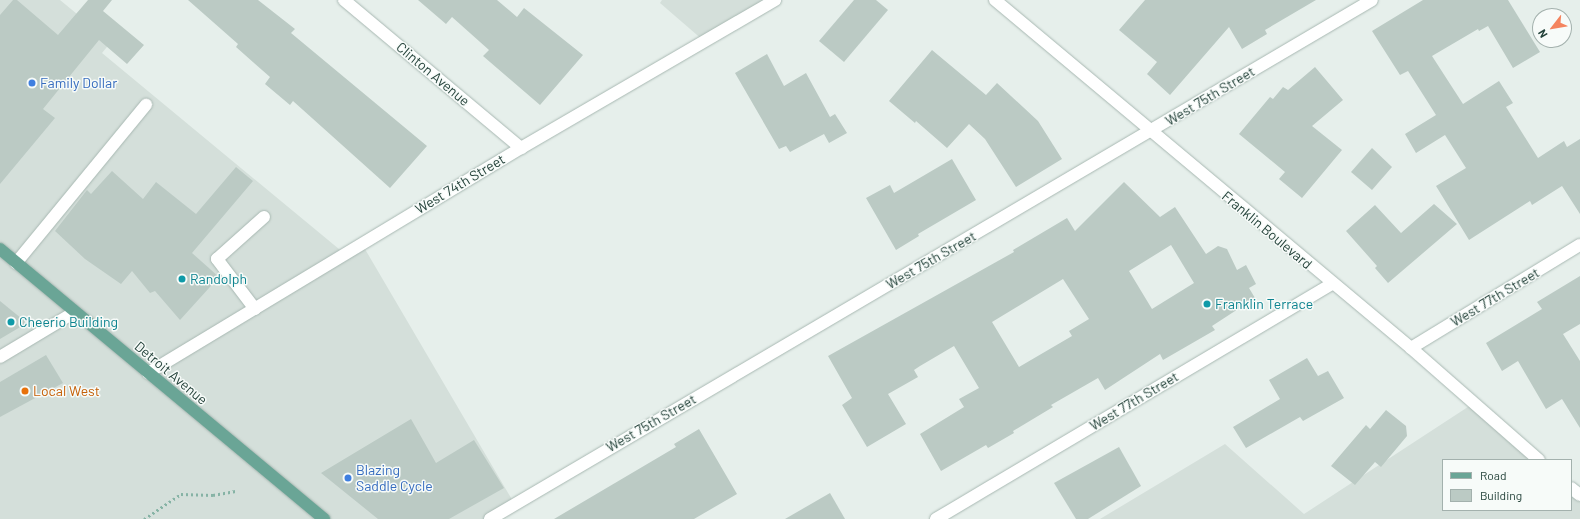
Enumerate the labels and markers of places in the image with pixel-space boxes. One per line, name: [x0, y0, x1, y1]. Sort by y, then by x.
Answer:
place label: Family Dollar: [40, 75, 117, 91]
marker: Family Dollar: [27, 78, 37, 88]
place label: Randolph: [190, 271, 247, 287]
marker: Randolph: [177, 274, 187, 284]
place label: Franklin Terrace: [1215, 296, 1313, 312]
marker: Franklin Terrace: [1202, 299, 1212, 309]
place label: Cheerio Building: [19, 314, 118, 330]
marker: Cheerio Building: [6, 317, 16, 327]
place label: Local West: [33, 383, 100, 399]
marker: Local West: [20, 386, 30, 396]
place label: Blazing Saddle Cycle: [356, 462, 433, 494]
marker: Blazing Saddle Cycle: [343, 473, 353, 483]

